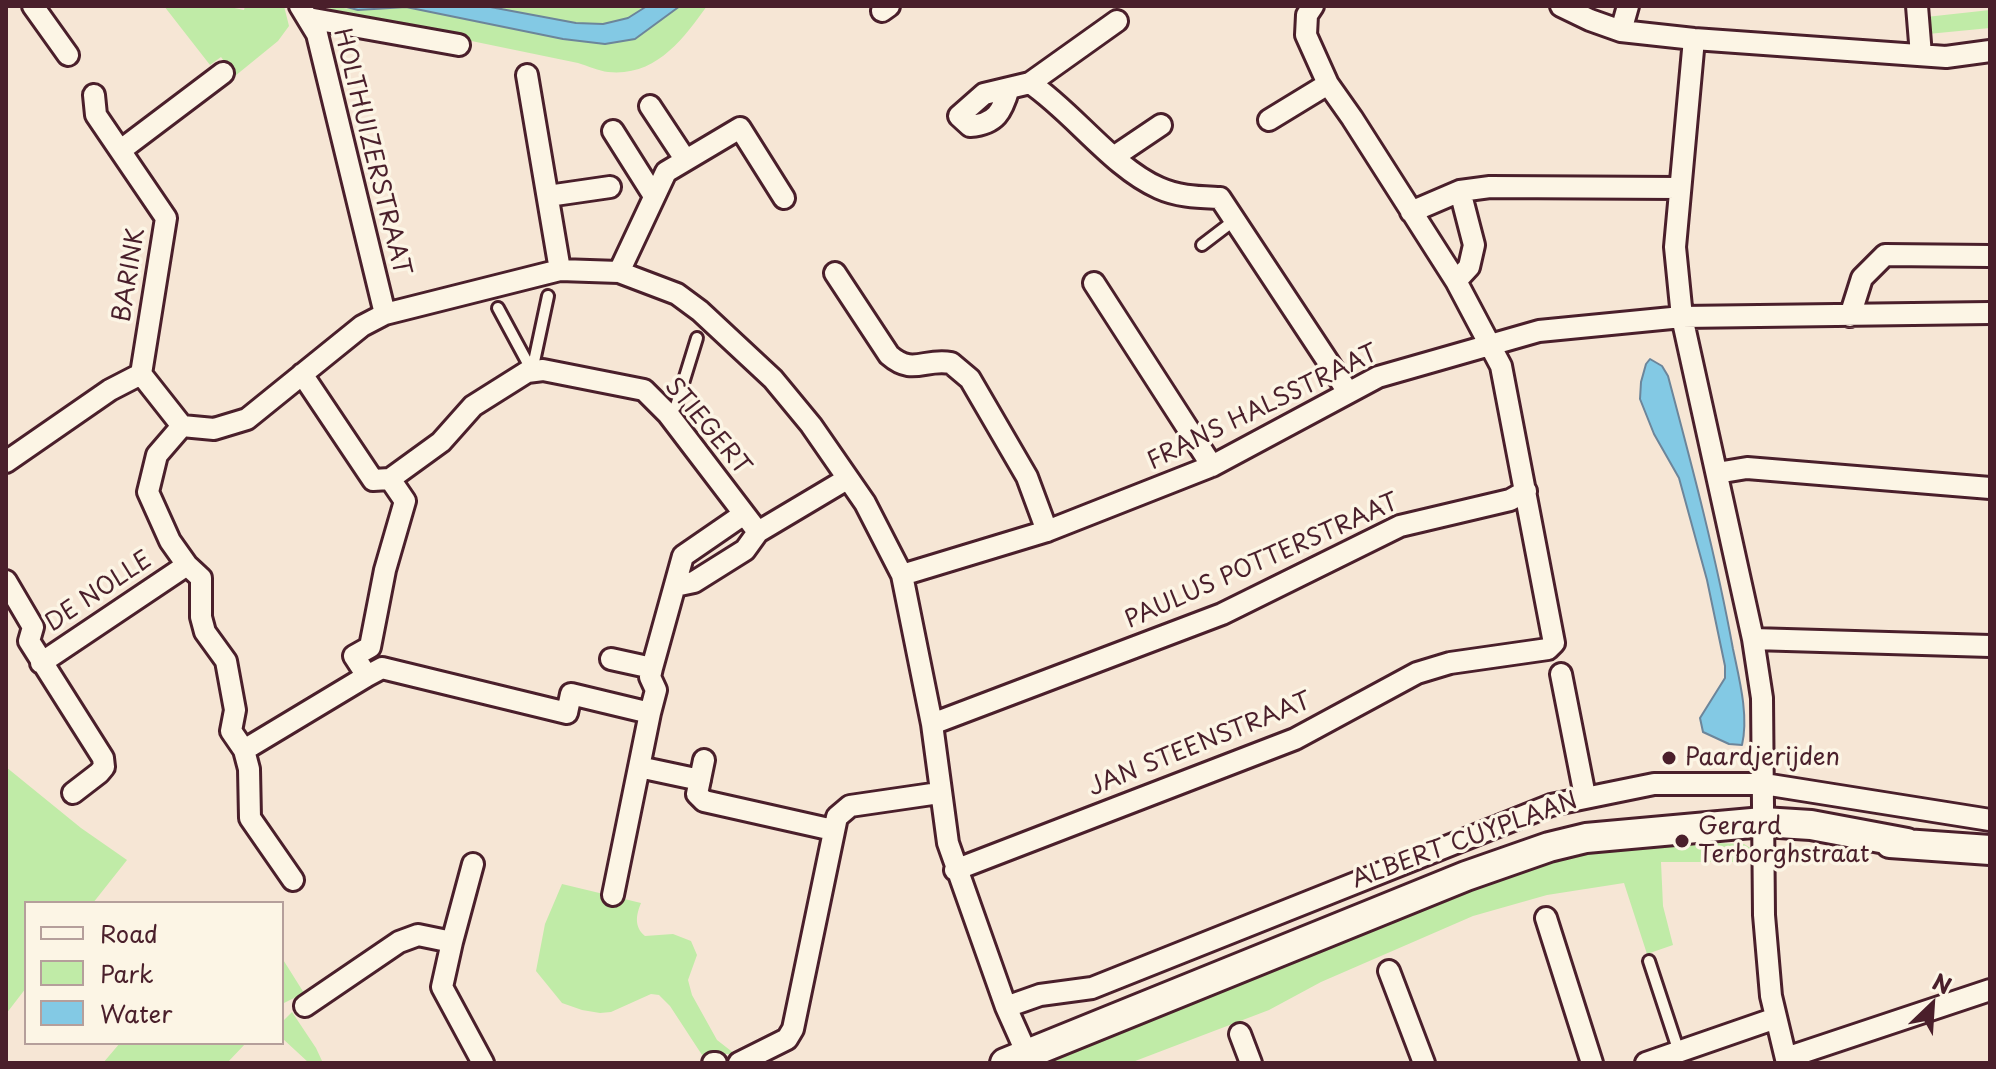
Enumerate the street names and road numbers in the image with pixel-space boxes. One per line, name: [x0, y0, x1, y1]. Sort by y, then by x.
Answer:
street label: HOLTHUIZERSTRAAT: [326, 25, 416, 279]
street label: BARINK: [108, 226, 152, 324]
street label: FRANS HALSSTRAAT: [1143, 339, 1383, 477]
street label: STIEGERT: [658, 373, 756, 481]
street label: PAULUS POTTERSTRAAT: [1121, 489, 1403, 635]
street label: DE NOLLE: [40, 546, 158, 638]
street label: JAN STEENSTRAAT: [1084, 687, 1316, 803]
street label: ALBERT CUYPLAAN: [1348, 787, 1582, 895]

